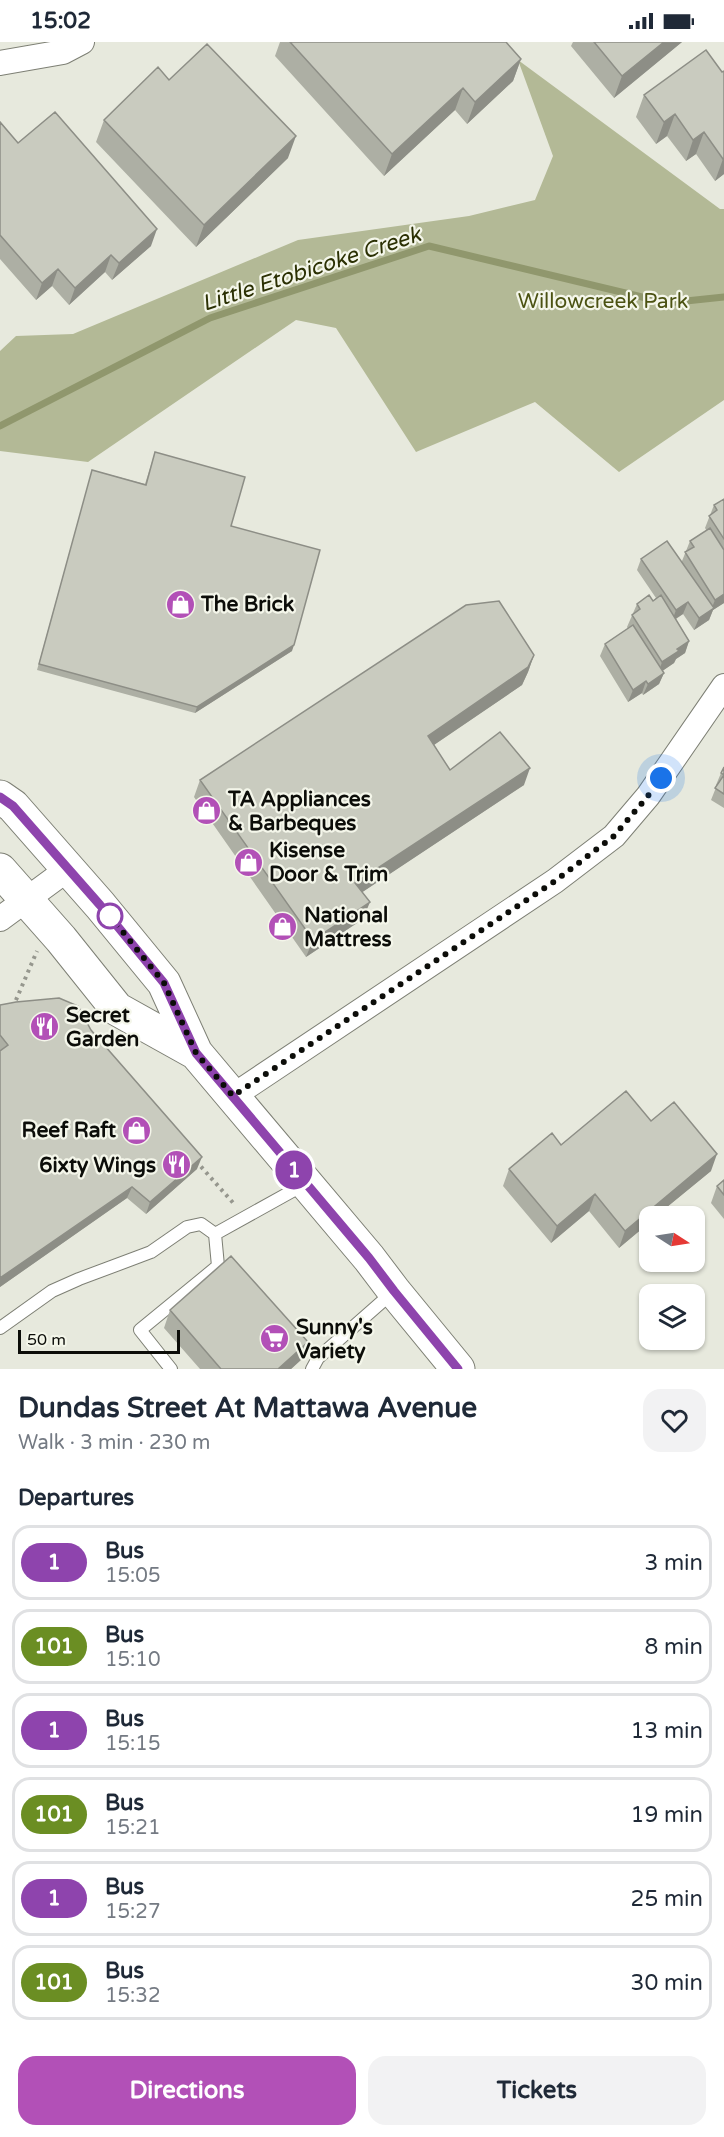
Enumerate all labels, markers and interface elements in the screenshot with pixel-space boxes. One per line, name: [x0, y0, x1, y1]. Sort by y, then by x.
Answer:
text: 15:02: [30, 8, 91, 34]
water label: Little Etobicoke Creek: [199, 221, 426, 317]
park label: Willowcreek Park: [518, 289, 688, 314]
shop icon: The Brick: [164, 588, 196, 620]
place label: The Brick: [200, 592, 295, 617]
your location: [646, 763, 676, 793]
place label: TA Appliances & Barbeques: [227, 787, 371, 836]
shop icon: TA Appliances & Barbeques: [191, 795, 223, 827]
place label: Kisense Door & Trim: [269, 838, 388, 887]
shop icon: Kisense Door & Trim: [232, 846, 264, 878]
unlabelled marker: [97, 903, 123, 929]
place label: National Mattress: [304, 903, 392, 952]
shop icon: National Mattress: [267, 911, 299, 943]
place label: Secret Garden: [66, 1003, 139, 1052]
restaurant icon: Secret Garden: [29, 1011, 61, 1043]
shop icon: Reef Raft: [121, 1114, 153, 1146]
place label: Reef Raft: [21, 1118, 116, 1143]
restaurant icon: 6ixty Wings: [161, 1149, 193, 1181]
line badge: 1: [274, 1150, 314, 1190]
place label: 6ixty Wings: [39, 1153, 156, 1178]
text: 1: [287, 1158, 301, 1183]
north arrow: [639, 1206, 705, 1272]
map controls: [639, 1206, 705, 1350]
button: layers: [639, 1284, 705, 1350]
place label: Sunny's Variety: [296, 1315, 373, 1364]
supermarket icon: Sunny's Variety: [259, 1323, 291, 1355]
scale bar: [18, 1327, 180, 1354]
text: 50 m: [27, 1330, 66, 1350]
button: heart: [643, 1389, 706, 1452]
text: Dundas Street At Mattawa Avenue: [18, 1391, 477, 1425]
text: Walk · 3 min · 230 m: [18, 1431, 210, 1455]
text: Departures: [18, 1485, 134, 1511]
text: Bus: [105, 1538, 144, 1564]
text: 1: [47, 1550, 61, 1575]
text: 3 min: [644, 1550, 703, 1576]
text: 15:05: [105, 1564, 160, 1588]
text: Bus: [105, 1622, 144, 1648]
text: 101: [34, 1634, 74, 1659]
text: 8 min: [644, 1634, 703, 1660]
text: 15:10: [105, 1648, 160, 1672]
text: Bus: [105, 1706, 144, 1732]
text: 1: [47, 1718, 61, 1743]
text: 13 min: [631, 1718, 703, 1744]
text: 15:15: [105, 1732, 160, 1756]
text: Bus: [105, 1790, 144, 1816]
text: 101: [34, 1802, 74, 1827]
text: 19 min: [631, 1802, 703, 1828]
text: 15:21: [105, 1816, 160, 1840]
text: Bus: [105, 1874, 144, 1900]
text: 1: [47, 1886, 61, 1911]
text: 25 min: [631, 1886, 703, 1912]
text: 15:27: [105, 1900, 160, 1924]
text: Bus: [105, 1958, 144, 1984]
text: 101: [34, 1970, 74, 1995]
text: 30 min: [631, 1970, 703, 1996]
text: 15:32: [105, 1984, 160, 2008]
button: Directions: [18, 2056, 356, 2125]
button: Tickets: [368, 2056, 706, 2125]

